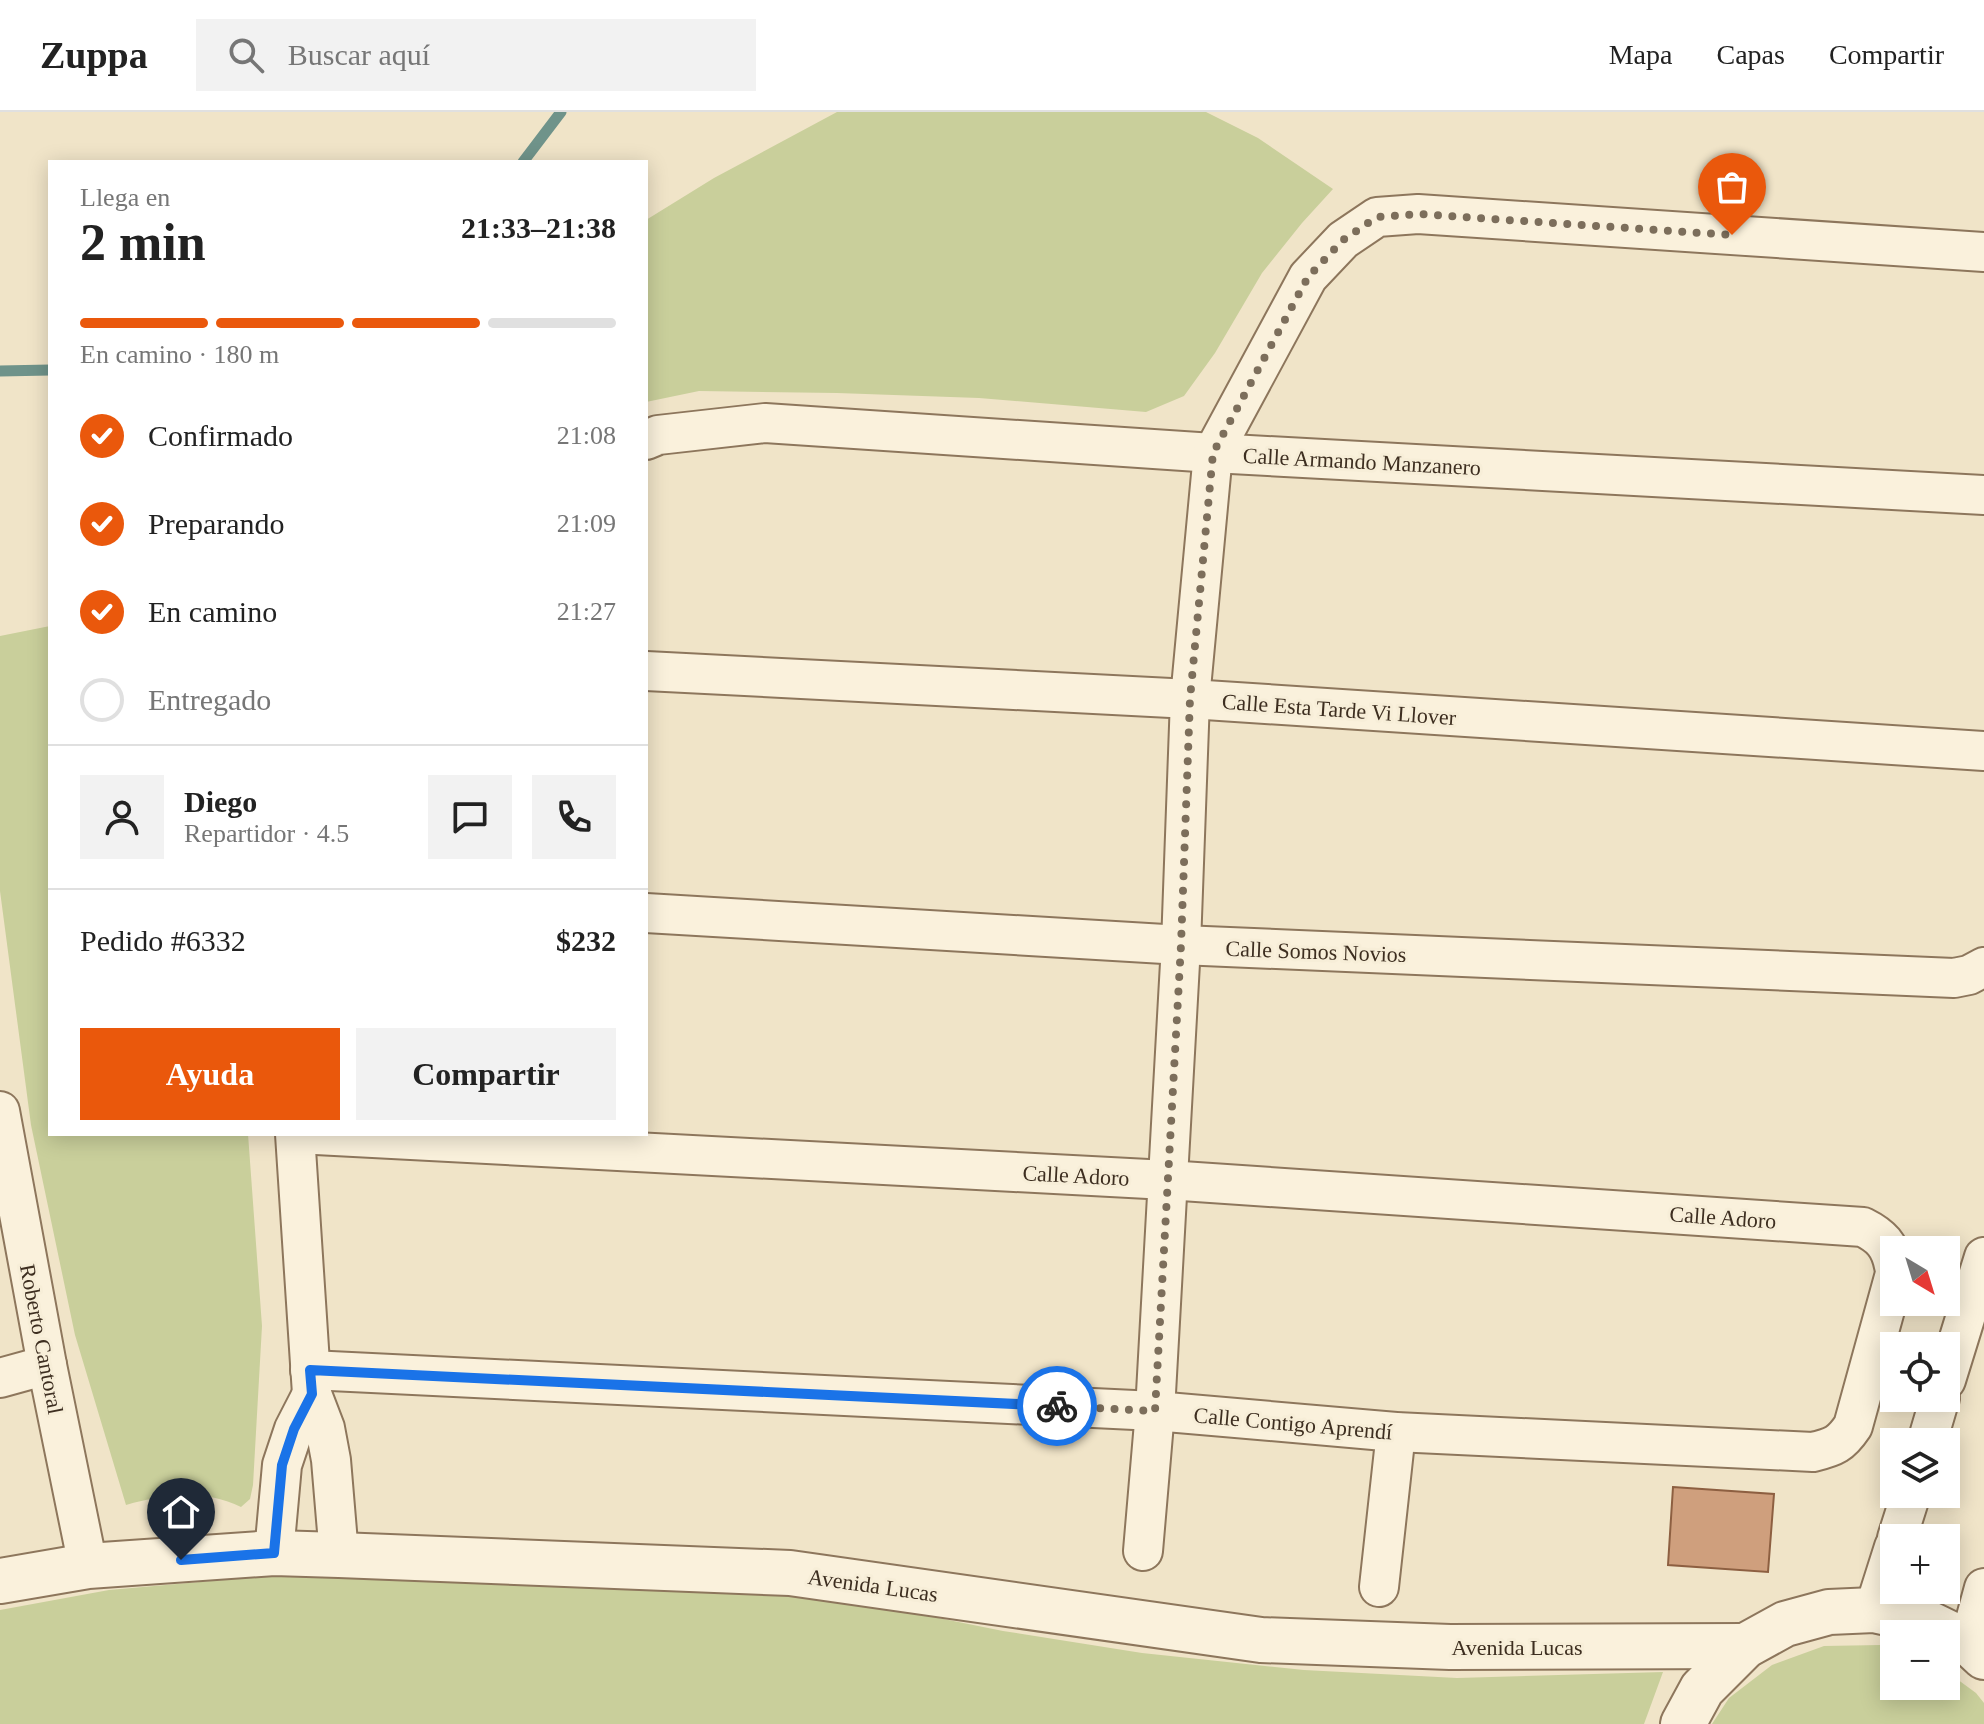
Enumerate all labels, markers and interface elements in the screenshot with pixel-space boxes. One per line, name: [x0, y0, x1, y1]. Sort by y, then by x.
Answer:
search box: [196, 19, 756, 91]
icon: search: [224, 33, 268, 77]
text: Zuppa: [40, 34, 148, 76]
text: Buscar aquí: [288, 38, 430, 71]
text: Mapa: [1609, 39, 1672, 70]
text: Capas: [1716, 39, 1785, 70]
text: Compartir: [1829, 39, 1944, 70]
pin: [1698, 153, 1766, 235]
icon: bag: [1710, 165, 1754, 209]
text: Llega en: [80, 183, 170, 212]
text: 21:33–21:38: [461, 211, 616, 244]
text: 2 min: [80, 214, 206, 271]
text: En camino · 180 m: [80, 340, 279, 369]
icon: check: [80, 414, 124, 458]
text: Confirmado: [148, 419, 293, 452]
text: 21:08: [557, 421, 616, 450]
street label: Calle Armando Manzanero: [1242, 443, 1482, 480]
icon: check: [80, 502, 124, 546]
text: Preparando: [148, 507, 285, 540]
text: 21:09: [557, 509, 616, 538]
icon: check: [80, 590, 124, 634]
text: En camino: [148, 595, 277, 628]
text: 21:27: [557, 597, 616, 626]
text: Entregado: [148, 683, 271, 716]
street label: Calle Esta Tarde Vi Llover: [1221, 689, 1458, 730]
button: person: [80, 775, 164, 859]
button: chat: [428, 775, 512, 859]
button: phone: [532, 775, 616, 859]
text: Diego: [184, 785, 257, 818]
text: Repartidor · 4.5: [184, 819, 349, 848]
text: Pedido #6332: [80, 924, 246, 957]
text: $232: [556, 924, 616, 957]
street label: Calle Somos Novios: [1225, 936, 1407, 967]
button: Ayuda: [80, 1028, 340, 1120]
button: Compartir: [356, 1028, 616, 1120]
street label: Calle Adoro: [1022, 1160, 1130, 1191]
street label: Calle Adoro: [1669, 1201, 1777, 1234]
north arrow: [1880, 1236, 1960, 1316]
map controls: [1880, 1236, 1960, 1700]
street label: Roberto Cantoral: [15, 1262, 68, 1416]
button: locate: [1880, 1332, 1960, 1412]
courier: [1017, 1366, 1097, 1446]
icon: bike: [1035, 1384, 1079, 1428]
street label: Calle Contigo Aprendí: [1193, 1402, 1393, 1445]
button: layers: [1880, 1428, 1960, 1508]
pin: [147, 1478, 215, 1560]
icon: home: [159, 1490, 203, 1534]
button: +: [1880, 1524, 1960, 1604]
street label: Avenida Lucas: [806, 1564, 940, 1607]
button: −: [1880, 1620, 1960, 1700]
street label: Avenida Lucas: [1452, 1635, 1582, 1660]

